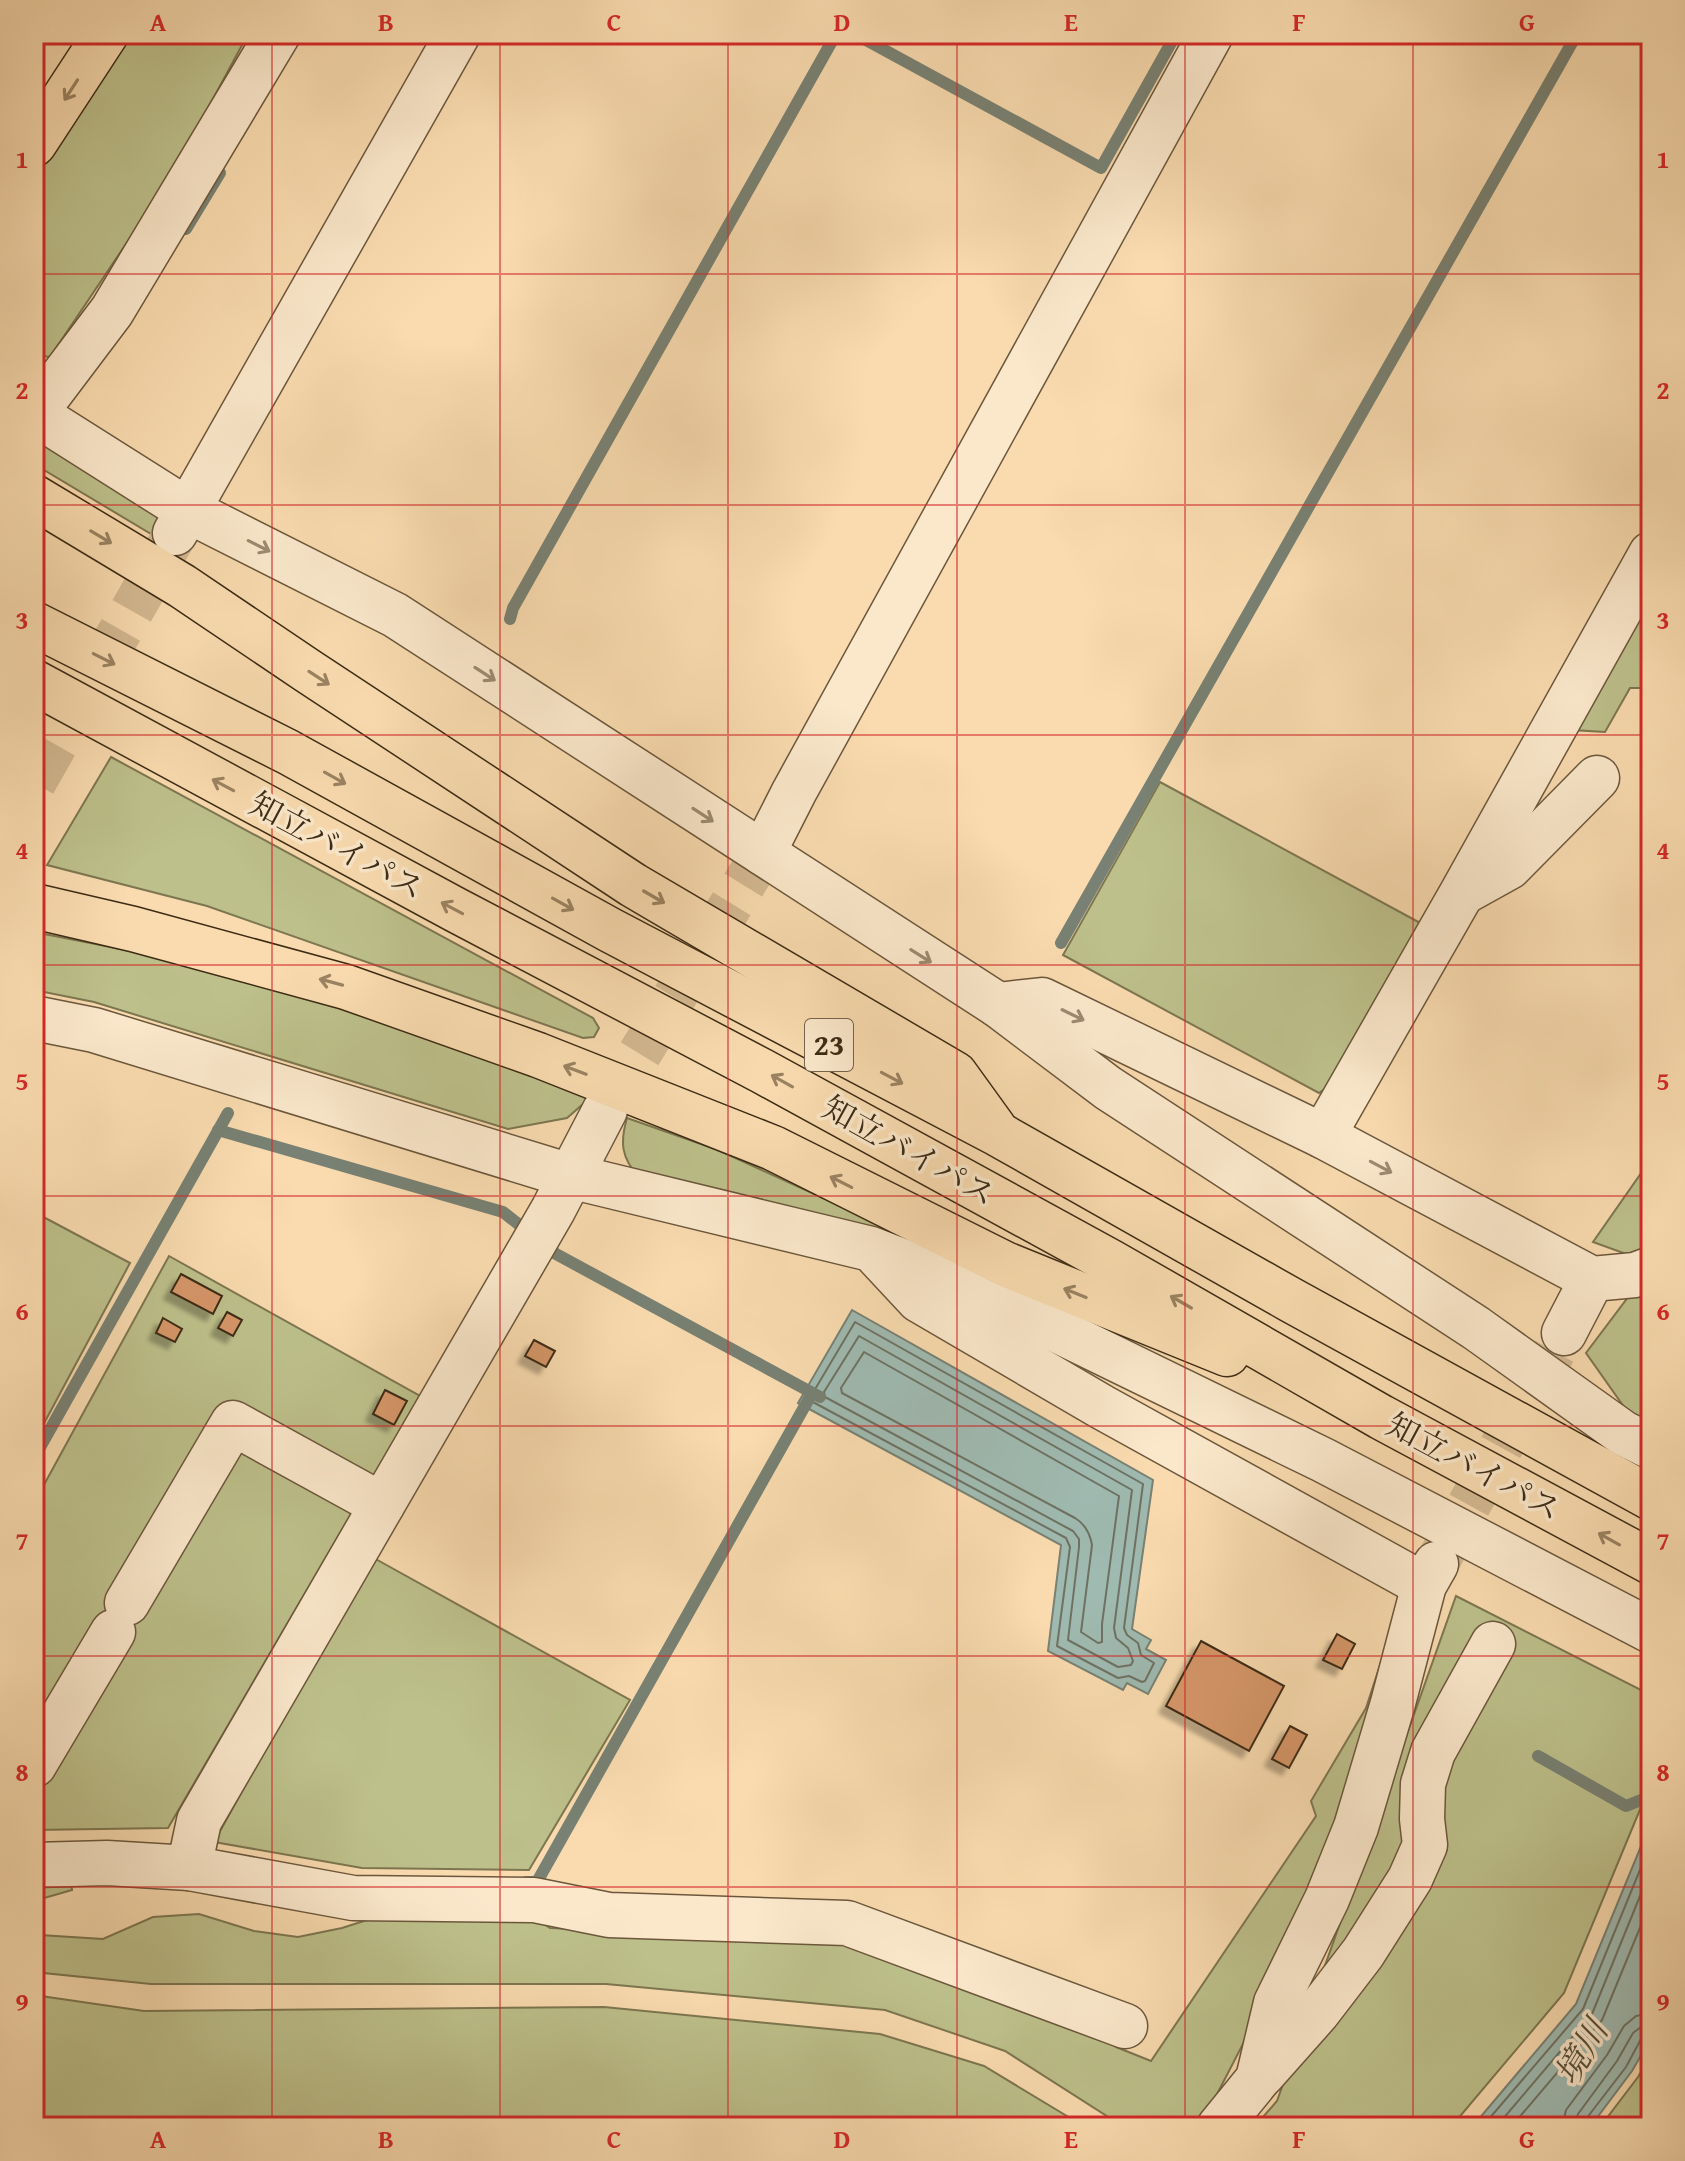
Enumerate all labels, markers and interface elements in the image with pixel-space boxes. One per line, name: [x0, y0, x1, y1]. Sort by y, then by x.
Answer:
text: A: [150, 2, 167, 41]
text: B: [378, 2, 394, 41]
text: C: [607, 2, 621, 41]
text: D: [834, 2, 850, 41]
text: E: [1064, 2, 1078, 41]
text: F: [1292, 2, 1306, 41]
text: G: [1519, 2, 1535, 41]
one-way arrow: [62, 78, 78, 101]
text: 1: [15, 139, 29, 178]
text: 1: [1656, 139, 1670, 178]
text: 2: [15, 370, 29, 409]
text: 2: [1656, 370, 1670, 409]
one-way arrow: [89, 529, 112, 545]
one-way arrow: [246, 539, 270, 554]
text: 3: [15, 600, 29, 639]
text: 3: [1656, 600, 1670, 639]
one-way arrow: [91, 652, 115, 668]
one-way arrow: [473, 666, 496, 682]
one-way arrow: [307, 670, 329, 687]
one-way arrow: [323, 770, 346, 786]
one-way arrow: [212, 776, 236, 792]
street label: 知立バイパス: [242, 780, 433, 911]
one-way arrow: [691, 807, 714, 823]
text: 4: [15, 830, 29, 869]
text: 4: [1656, 830, 1670, 869]
one-way arrow: [642, 889, 665, 905]
one-way arrow: [550, 896, 574, 912]
one-way arrow: [441, 900, 465, 915]
one-way arrow: [909, 949, 932, 965]
one-way arrow: [318, 974, 344, 989]
one-way arrow: [1060, 1008, 1084, 1023]
road number: 23: [805, 1019, 853, 1071]
text: 5: [15, 1061, 29, 1100]
text: 5: [1656, 1061, 1670, 1100]
one-way arrow: [563, 1062, 588, 1076]
one-way arrow: [879, 1070, 903, 1086]
one-way arrow: [770, 1073, 794, 1088]
street label: 知立バイパス: [814, 1084, 1004, 1218]
one-way arrow: [1369, 1160, 1393, 1175]
one-way arrow: [829, 1173, 853, 1189]
one-way arrow: [1064, 1284, 1088, 1299]
text: 6: [15, 1291, 29, 1330]
text: 6: [1656, 1291, 1670, 1330]
one-way arrow: [1169, 1294, 1193, 1309]
street label: 知立バイパス: [1379, 1401, 1570, 1532]
text: 7: [15, 1521, 29, 1560]
text: 7: [1656, 1521, 1670, 1560]
one-way arrow: [1598, 1531, 1621, 1547]
text: 8: [15, 1752, 29, 1791]
text: 8: [1656, 1752, 1670, 1791]
text: 9: [15, 1982, 29, 2021]
text: 9: [1656, 1982, 1670, 2021]
water label: 境川: [1542, 2007, 1621, 2094]
text: A: [150, 2119, 167, 2158]
text: B: [378, 2119, 394, 2158]
text: C: [607, 2119, 621, 2158]
text: D: [834, 2119, 850, 2158]
text: E: [1064, 2119, 1078, 2158]
text: F: [1292, 2119, 1306, 2158]
text: G: [1519, 2119, 1535, 2158]

